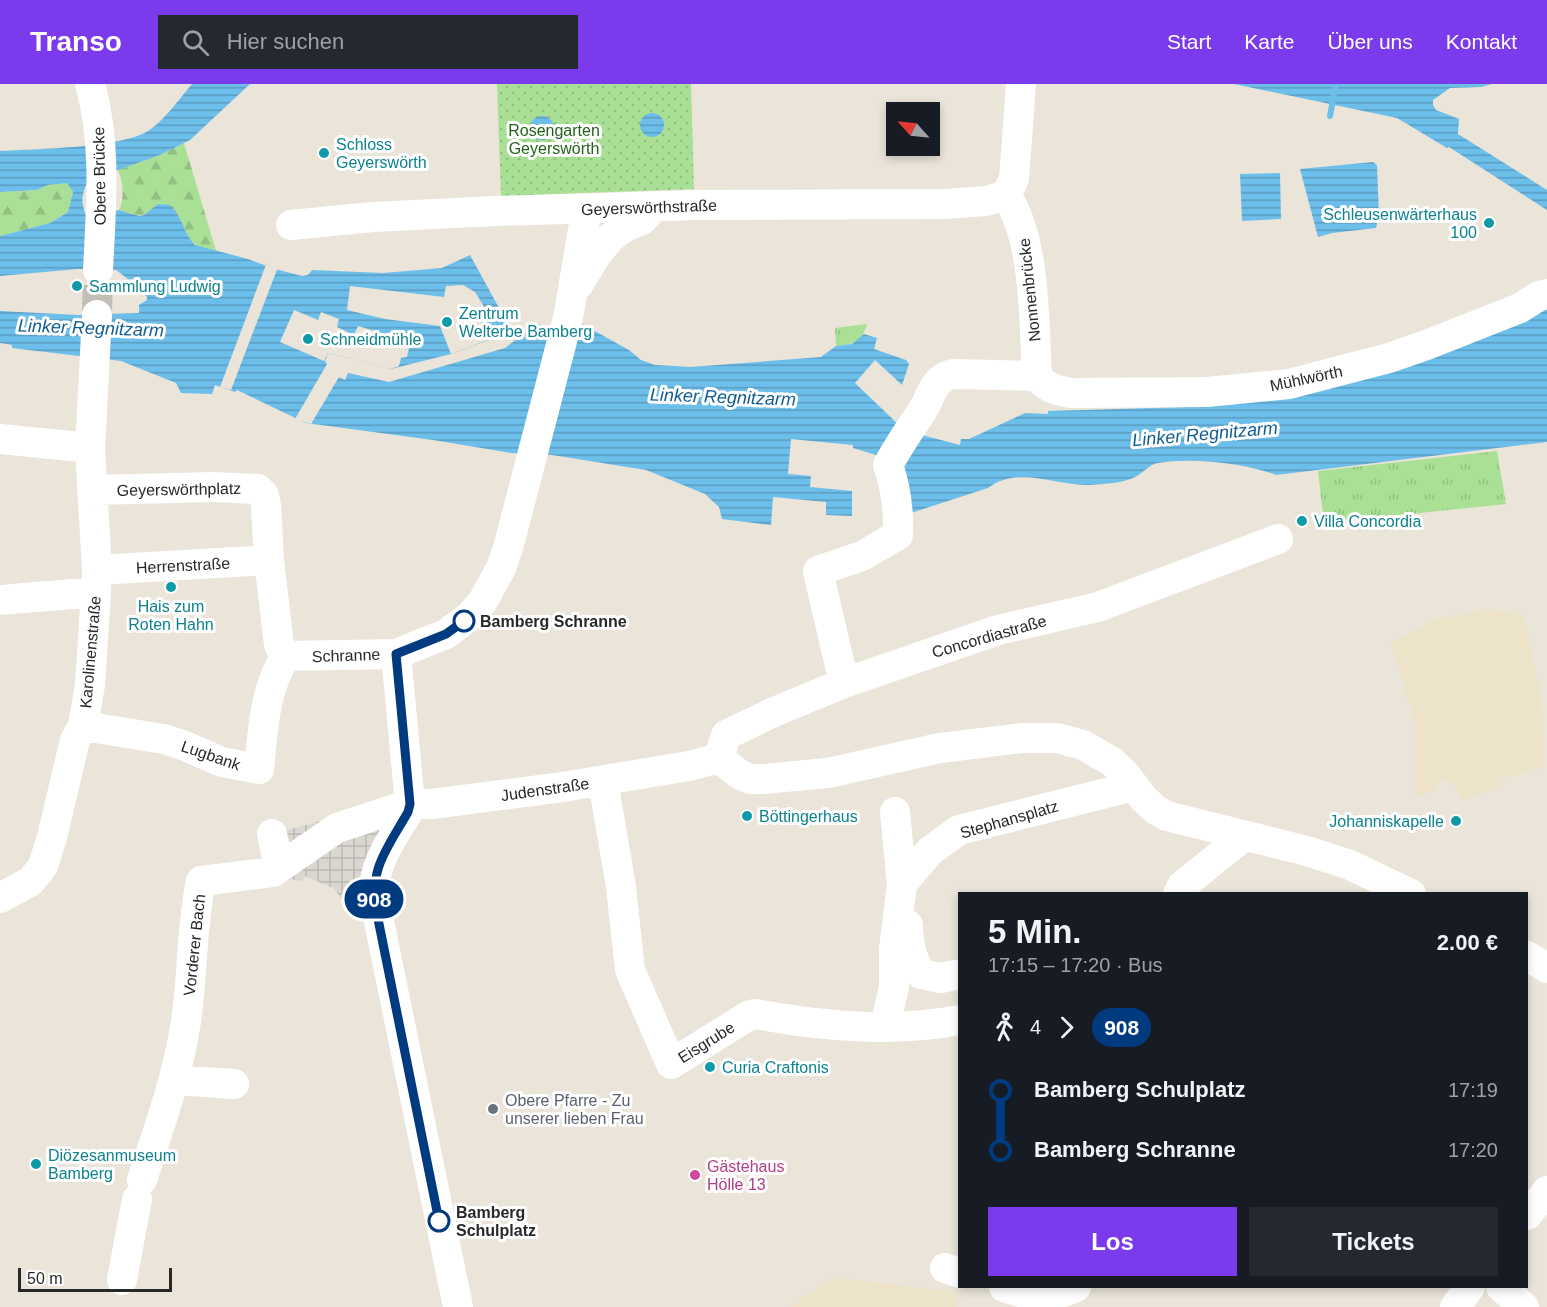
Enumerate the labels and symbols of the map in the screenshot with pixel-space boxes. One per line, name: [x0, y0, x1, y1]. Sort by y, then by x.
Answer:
north arrow: [886, 102, 940, 156]
park label: Rosengarten Geyerswörth: [508, 122, 600, 157]
street label: Obere Brücke: [90, 126, 109, 225]
place label: Schloss Geyerswörth: [336, 136, 427, 171]
marker: Schloss Geyerswörth: [317, 146, 331, 160]
street label: Geyerswörthstraße: [581, 197, 717, 218]
place label: Schleusenwärterhaus 100: [1323, 206, 1477, 241]
marker: Schleusenwärterhaus 100: [1482, 216, 1496, 230]
street label: Nonnenbrücke: [1016, 237, 1043, 343]
place label: Sammlung Ludwig: [89, 278, 221, 295]
marker: Sammlung Ludwig: [70, 279, 84, 293]
place label: Zentrum Welterbe Bamberg: [459, 305, 592, 340]
water label: Linker Regnitzarm: [18, 315, 164, 341]
marker: Zentrum Welterbe Bamberg: [440, 315, 454, 329]
place label: Schneidmühle: [320, 331, 422, 348]
marker: Schneidmühle: [301, 332, 315, 346]
street label: Mühlwörth: [1268, 363, 1344, 394]
water label: Linker Regnitzarm: [650, 384, 796, 410]
water label: Linker Regnitzarm: [1131, 418, 1279, 450]
street label: Geyerswörthplatz: [117, 480, 241, 499]
place label: Villa Concordia: [1314, 513, 1421, 530]
marker: Villa Concordia: [1295, 514, 1309, 528]
street label: Herrenstraße: [136, 555, 231, 576]
marker: Hais zum Roten Hahn: [164, 580, 178, 594]
street label: Karolinenstraße: [77, 595, 104, 709]
place label: Hais zum Roten Hahn: [128, 598, 214, 633]
marker: Bamberg Schranne: [453, 610, 475, 632]
street label: Concordiastraße: [930, 612, 1048, 661]
place label: Bamberg Schranne: [480, 613, 627, 630]
street label: Schranne: [311, 646, 381, 665]
street label: Lugbank: [179, 737, 244, 774]
street label: Judenstraße: [500, 775, 590, 804]
street label: Stephansplatz: [958, 797, 1060, 842]
place label: Böttingerhaus: [759, 808, 858, 825]
marker: Böttingerhaus: [740, 809, 754, 823]
place label: Johanniskapelle: [1329, 813, 1444, 830]
marker: Johanniskapelle: [1449, 814, 1463, 828]
line badge: 908: [340, 880, 409, 918]
street label: Vorderer Bach: [181, 893, 208, 997]
street label: Eisgrube: [675, 1018, 738, 1066]
place label: Curia Craftonis: [722, 1059, 829, 1076]
marker: Curia Craftonis: [703, 1060, 717, 1074]
place label: Obere Pfarre - Zu unserer lieben Frau: [505, 1092, 644, 1127]
marker: Obere Pfarre - Zu unserer lieben Frau: [486, 1102, 500, 1116]
place label: Diözesanmuseum Bamberg: [48, 1147, 176, 1182]
marker: Diözesanmuseum Bamberg: [29, 1157, 43, 1171]
place label: Gästehaus Hölle 13: [707, 1158, 784, 1193]
marker: Gästehaus Hölle 13: [688, 1168, 702, 1182]
place label: Bamberg Schulplatz: [456, 1204, 536, 1239]
marker: Bamberg Schulplatz: [428, 1210, 450, 1232]
scale bar: [18, 1265, 172, 1292]

